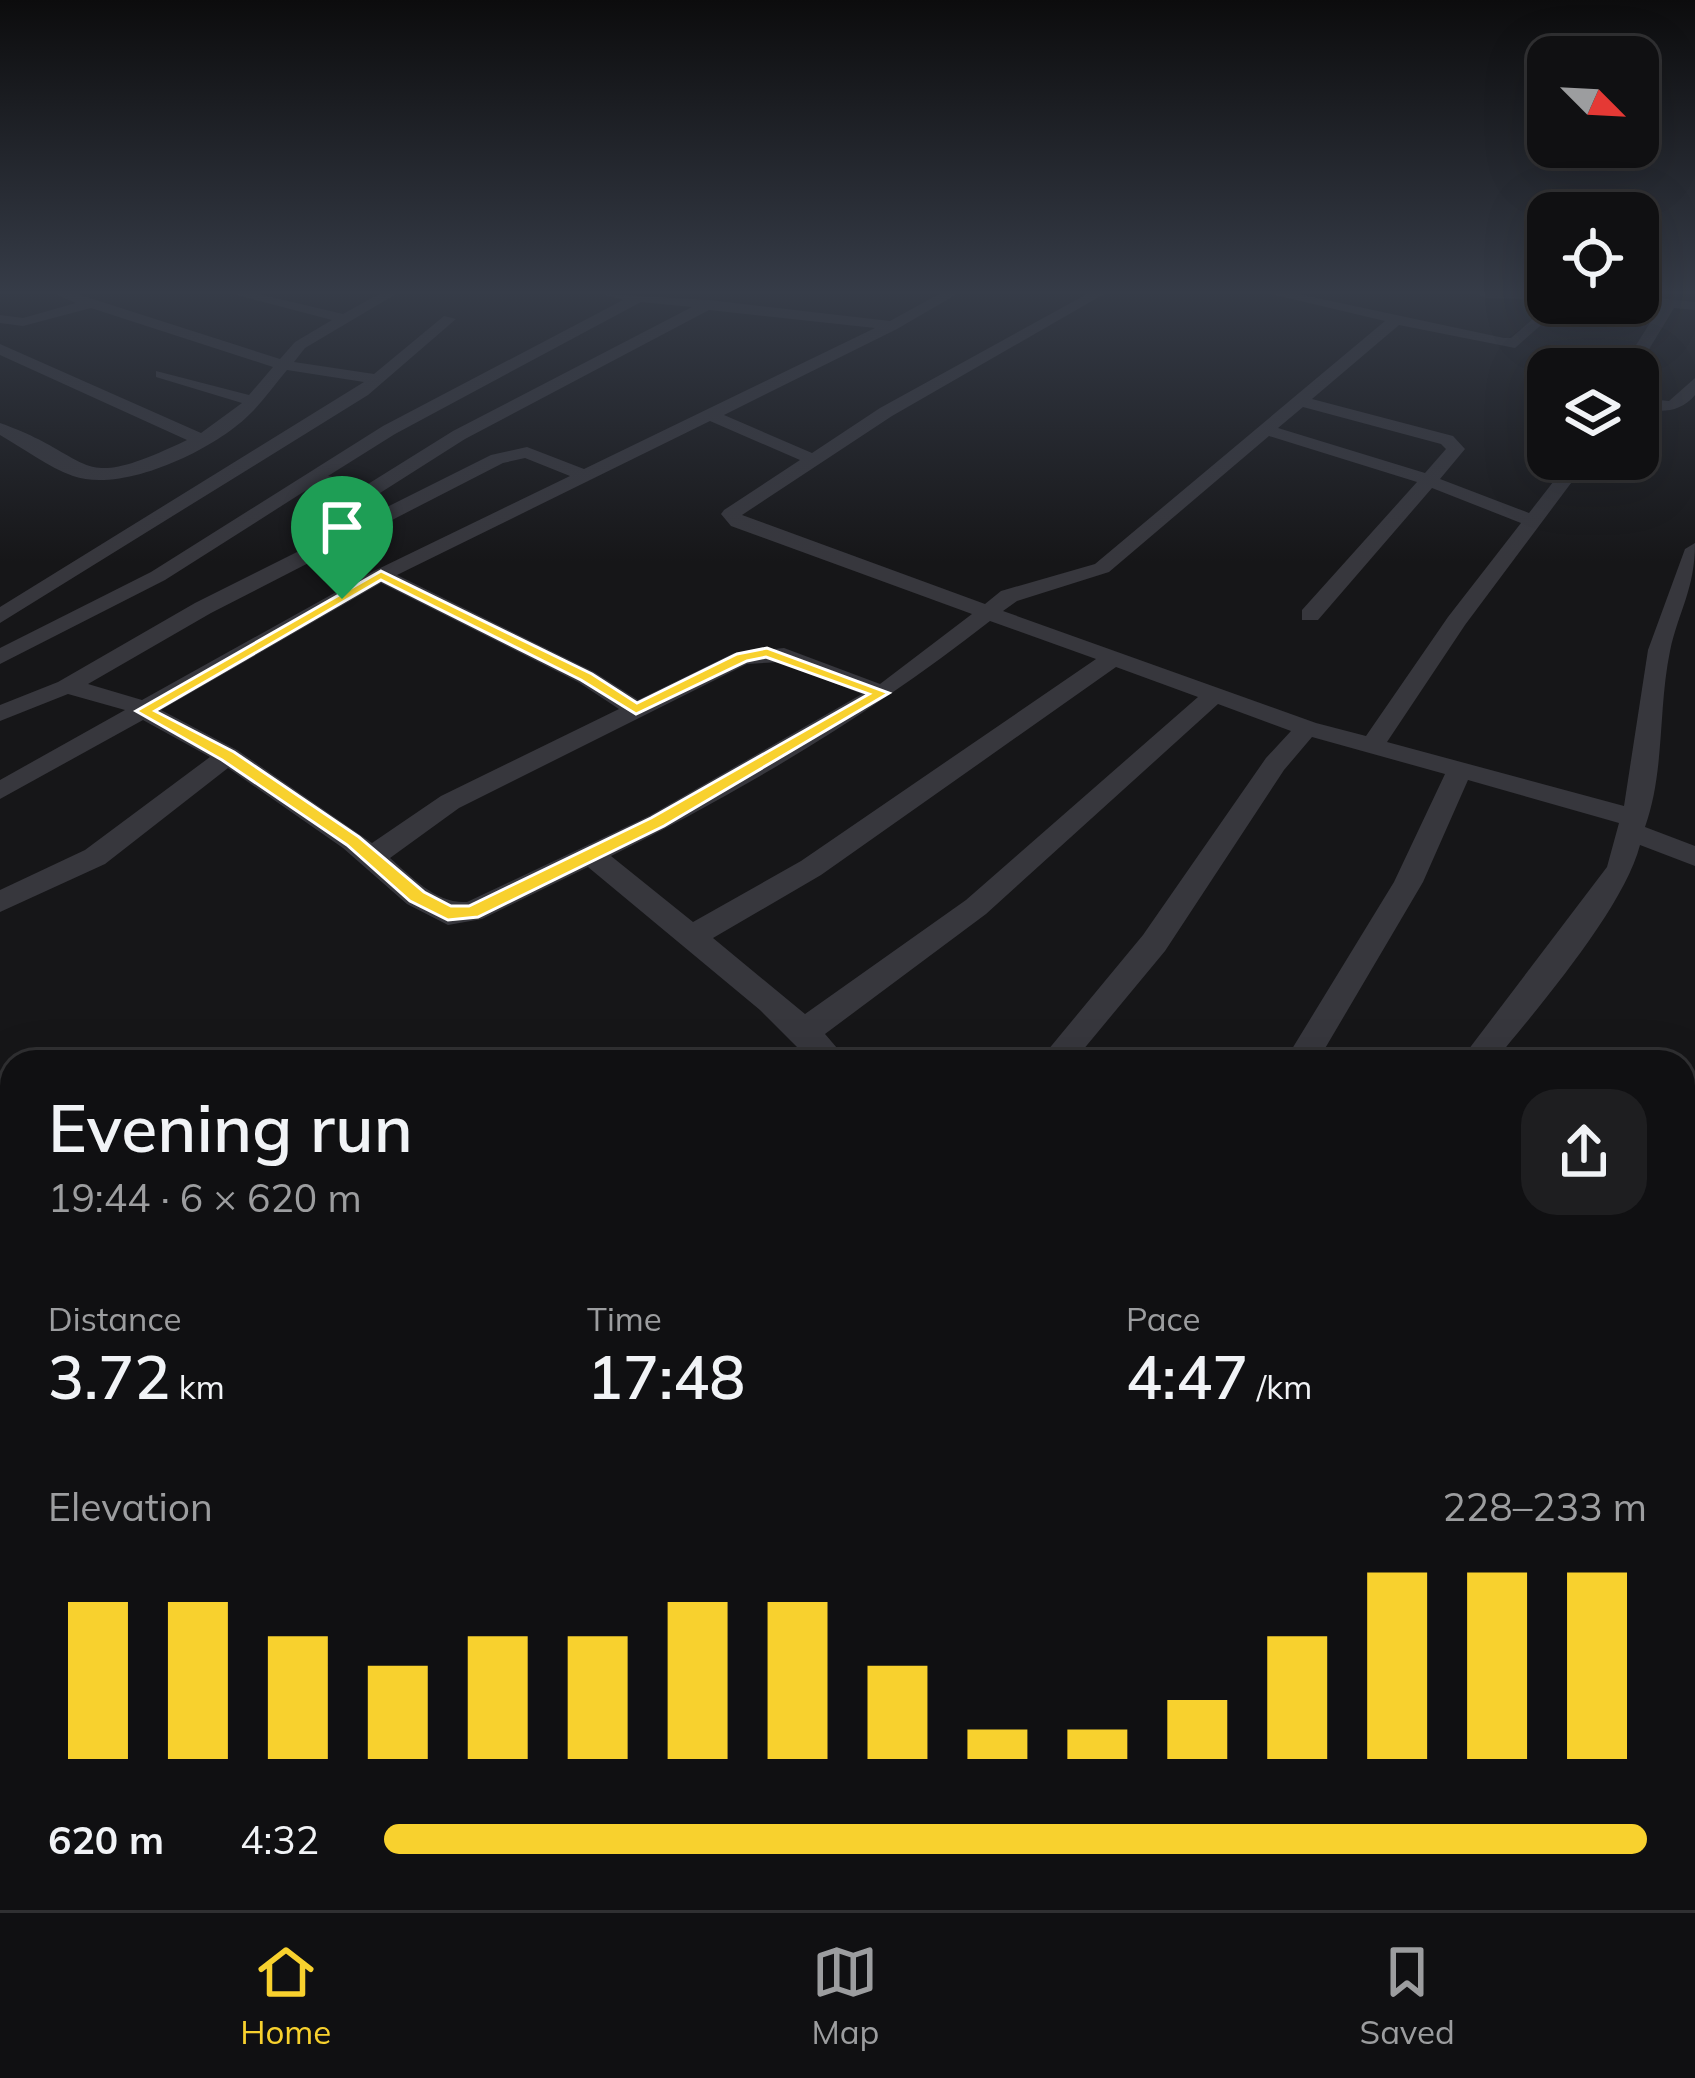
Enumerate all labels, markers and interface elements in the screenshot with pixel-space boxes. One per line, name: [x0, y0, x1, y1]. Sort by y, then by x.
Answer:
north arrow: [1527, 36, 1659, 168]
map controls: [1527, 36, 1659, 480]
button: locate: [1527, 192, 1659, 324]
button: layers: [1527, 348, 1659, 480]
pin: [291, 476, 393, 599]
icon: arrive: [309, 494, 375, 560]
text: Evening run: [48, 1086, 413, 1169]
button: share: [1521, 1089, 1647, 1215]
text: 19:44 · 6 × 620 m: [48, 1173, 362, 1222]
text: Distance: [48, 1298, 181, 1339]
text: Time: [587, 1298, 662, 1339]
text: Pace: [1126, 1298, 1200, 1339]
text: 3.72: [48, 1339, 170, 1414]
text: 17:48: [587, 1339, 745, 1414]
text: 4:47: [1126, 1339, 1248, 1414]
text: km: [170, 1366, 225, 1407]
text: /km: [1248, 1366, 1312, 1407]
text: Elevation: [48, 1482, 213, 1531]
text: 228–233 m: [1442, 1482, 1647, 1531]
text: 620 m: [48, 1815, 164, 1864]
text: 4:32: [240, 1815, 319, 1864]
tab: Home: [240, 1939, 331, 2052]
tab: Map: [811, 1939, 879, 2052]
tab: Saved: [1360, 1939, 1455, 2052]

